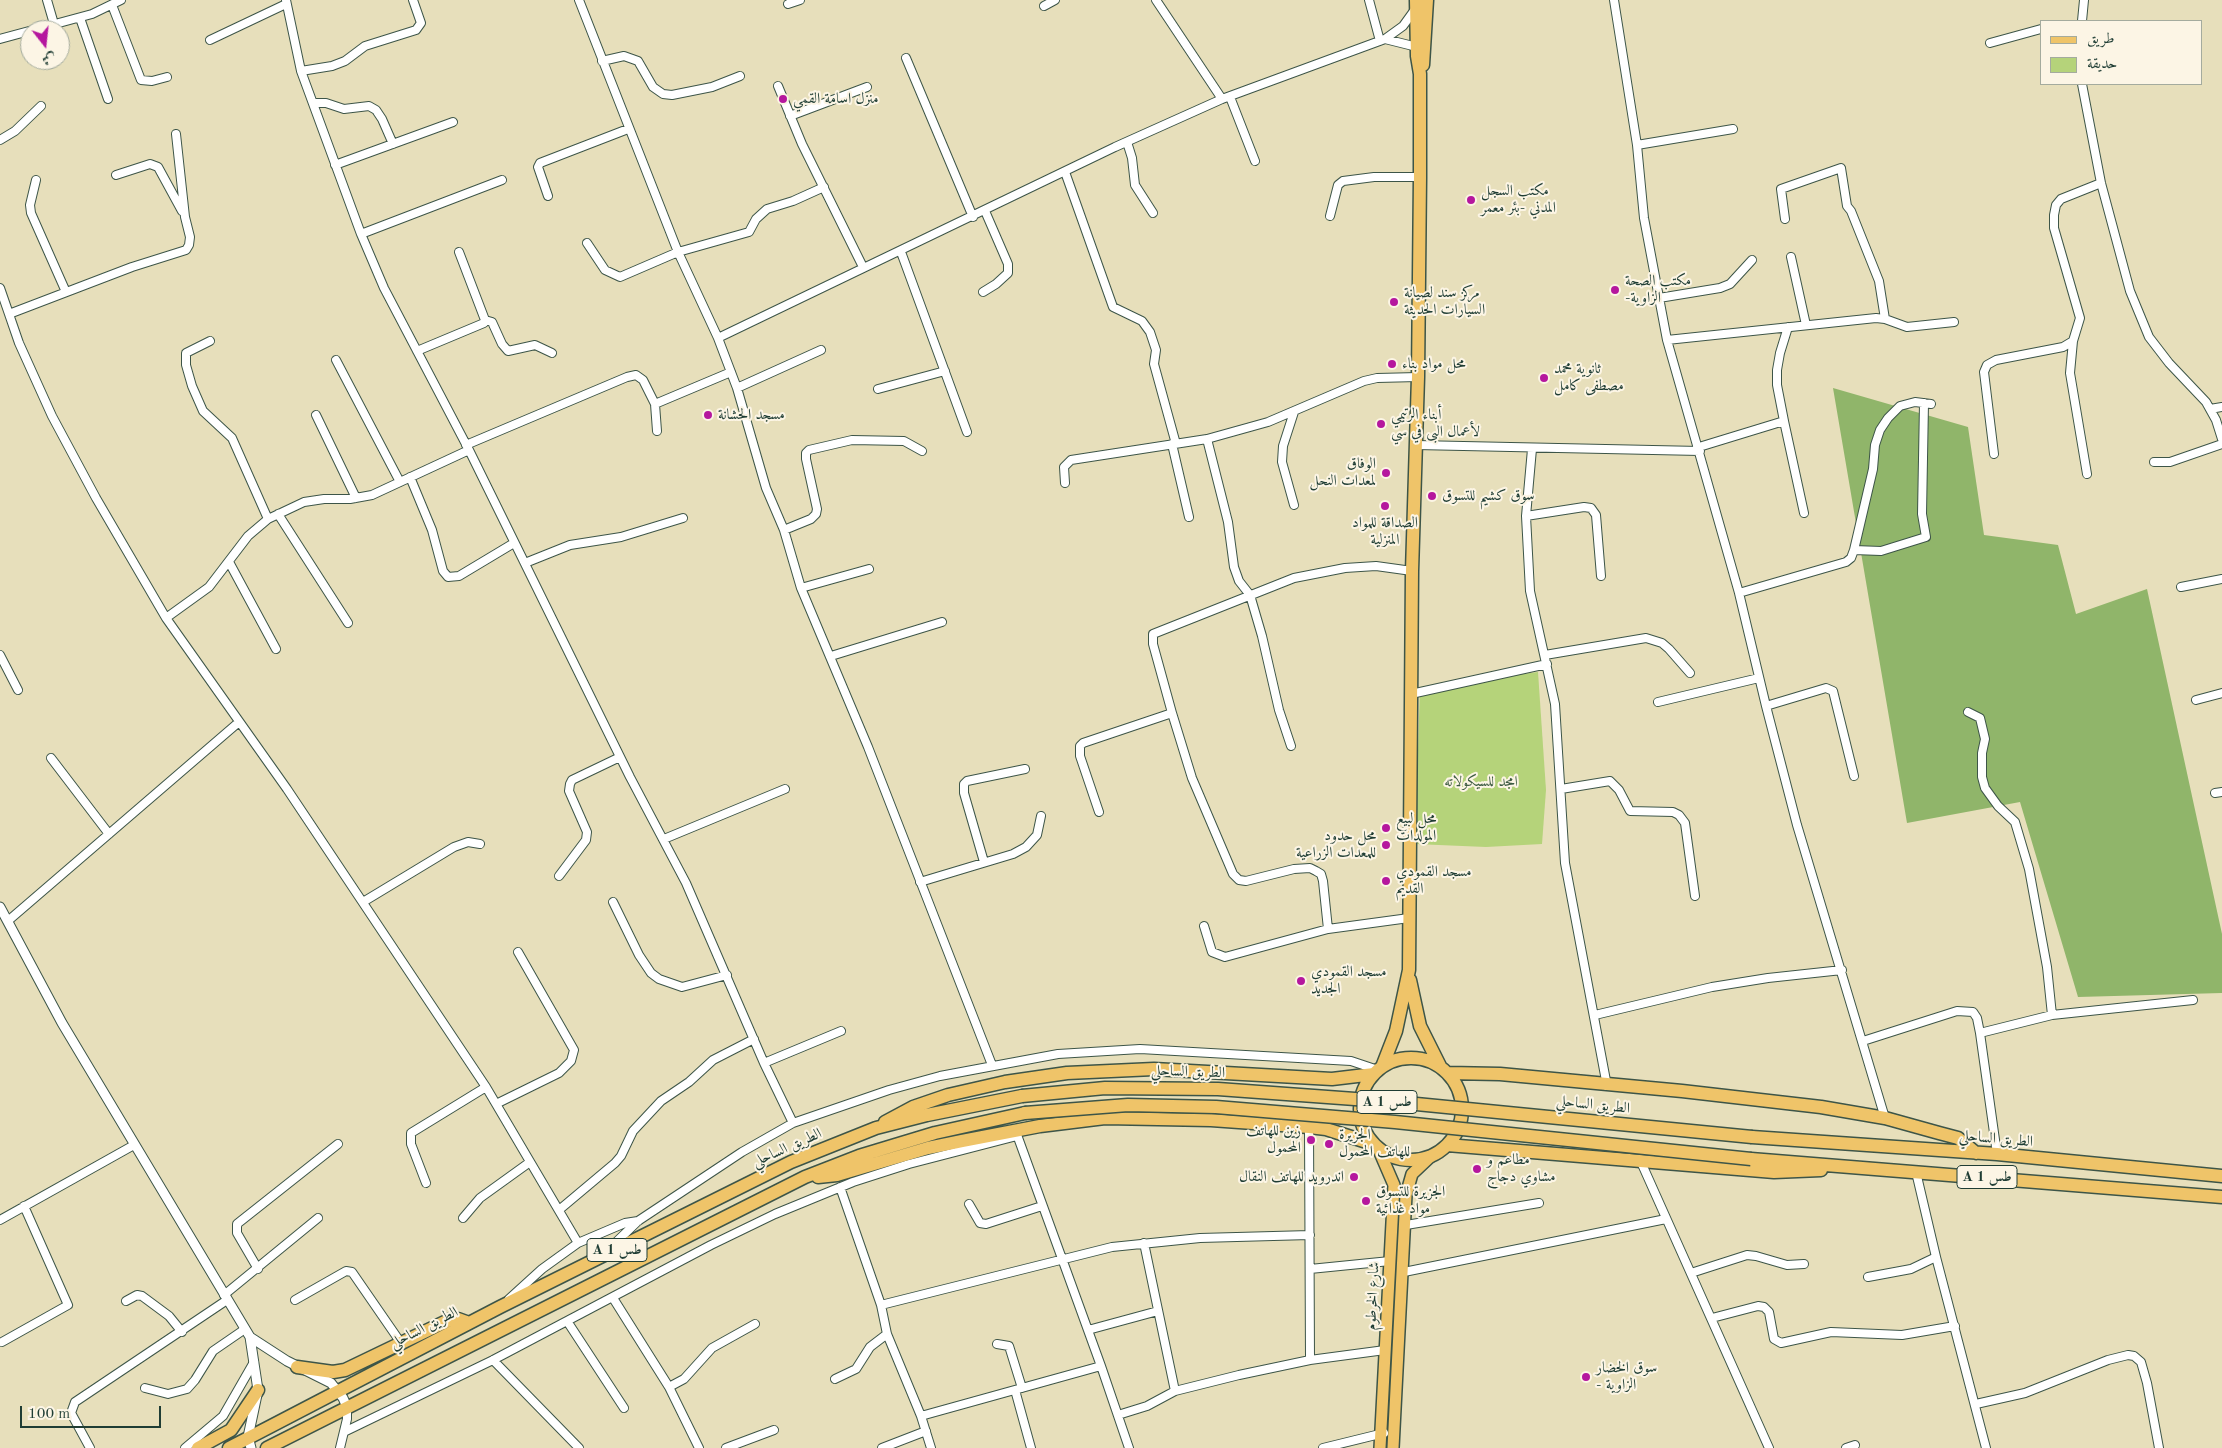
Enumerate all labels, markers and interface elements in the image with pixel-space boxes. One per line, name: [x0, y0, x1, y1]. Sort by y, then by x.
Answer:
north arrow: [20, 20, 70, 70]
legend: [2040, 20, 2202, 85]
text: طريق: [2087, 32, 2114, 47]
text: ش: [40, 50, 57, 67]
text: حديقة: [2087, 57, 2117, 72]
place label: منزل اسامة القمي: [793, 90, 879, 108]
marker: منزل اسامة القمي: [777, 93, 789, 105]
place label: مكتب السجل المدني -بئر معمر: [1481, 182, 1556, 217]
marker: مكتب السجل المدني -بئر معمر: [1465, 194, 1477, 206]
place label: مكتب الصحة -الزاوية: [1625, 272, 1691, 307]
place label: مركز سند لصيانة السيارات الحديثة: [1404, 284, 1485, 319]
marker: مكتب الصحة -الزاوية: [1609, 284, 1621, 296]
marker: مركز سند لصيانة السيارات الحديثة: [1388, 296, 1400, 308]
place label: محل مواد بناء: [1402, 355, 1466, 373]
marker: محل مواد بناء: [1386, 358, 1398, 370]
place label: ثانوية محمد مصطفى كامل: [1554, 360, 1624, 395]
marker: ثانوية محمد مصطفى كامل: [1538, 372, 1550, 384]
place label: مسجد الحشانة: [718, 406, 785, 424]
place label: أبناء الرتيمي لأعمال البى في سي: [1391, 406, 1480, 441]
marker: مسجد الحشانة: [702, 409, 714, 421]
marker: أبناء الرتيمي لأعمال البى في سي: [1375, 418, 1387, 430]
place label: الوفاق لمعدات النحل: [1310, 455, 1376, 490]
marker: الوفاق لمعدات النحل: [1380, 467, 1392, 479]
place label: سوق كشيم للتسوق: [1442, 487, 1535, 505]
marker: سوق كشيم للتسوق: [1426, 490, 1438, 502]
marker: الصداقة للمواد المنزلية: [1379, 500, 1391, 512]
place label: الصداقة للمواد المنزلية: [1352, 514, 1418, 549]
park label: امجد للسيكولاته: [1444, 773, 1518, 791]
place label: محل لبيع المولدات: [1396, 810, 1436, 845]
marker: محل لبيع المولدات: [1380, 822, 1392, 834]
place label: محل حدود للمعدات الزراعية: [1296, 827, 1376, 862]
marker: محل حدود للمعدات الزراعية: [1380, 839, 1392, 851]
place label: مسجد القمودي القديم: [1396, 863, 1472, 898]
marker: مسجد القمودي القديم: [1380, 875, 1392, 887]
place label: مسجد القمودي الجديد: [1311, 963, 1387, 998]
marker: مسجد القمودي الجديد: [1295, 975, 1307, 987]
street label: الطريق الساحلي: [1151, 1062, 1225, 1082]
road number: A 1 طس: [1357, 1090, 1417, 1114]
street label: الطريق الساحلي: [1555, 1092, 1631, 1118]
place label: زين للهاتف المحمول: [1246, 1122, 1301, 1157]
street label: الطريق الساحلي: [749, 1125, 825, 1171]
place label: الجزيرة للهاتف المحمول: [1339, 1126, 1410, 1161]
street label: الطريق الساحلي: [1958, 1127, 2034, 1151]
marker: زين للهاتف المحمول: [1305, 1134, 1317, 1146]
marker: الجزيرة للهاتف المحمول: [1323, 1138, 1335, 1150]
place label: مطاعم و مشاوي دجاج: [1487, 1151, 1556, 1186]
marker: مطاعم و مشاوي دجاج: [1471, 1163, 1483, 1175]
road number: A 1 طس: [1957, 1166, 2017, 1188]
place label: اندرويد للهاتف النقال: [1239, 1168, 1344, 1186]
marker: اندرويد للهاتف النقال: [1348, 1171, 1360, 1183]
place label: الجزيرة للتسوق مواد غذائية: [1376, 1183, 1445, 1218]
marker: الجزيرة للتسوق مواد غذائية: [1360, 1195, 1372, 1207]
road number: A 1 طس: [587, 1238, 647, 1262]
street label: شارع الخرطوم: [1362, 1261, 1384, 1331]
street label: الطريق الساحلي: [387, 1303, 461, 1353]
place label: سوق الخضار - الزاوية: [1596, 1359, 1657, 1394]
marker: سوق الخضار - الزاوية: [1580, 1371, 1592, 1383]
scale bar: [22, 1396, 164, 1428]
text: 100 m: [28, 1407, 70, 1422]

